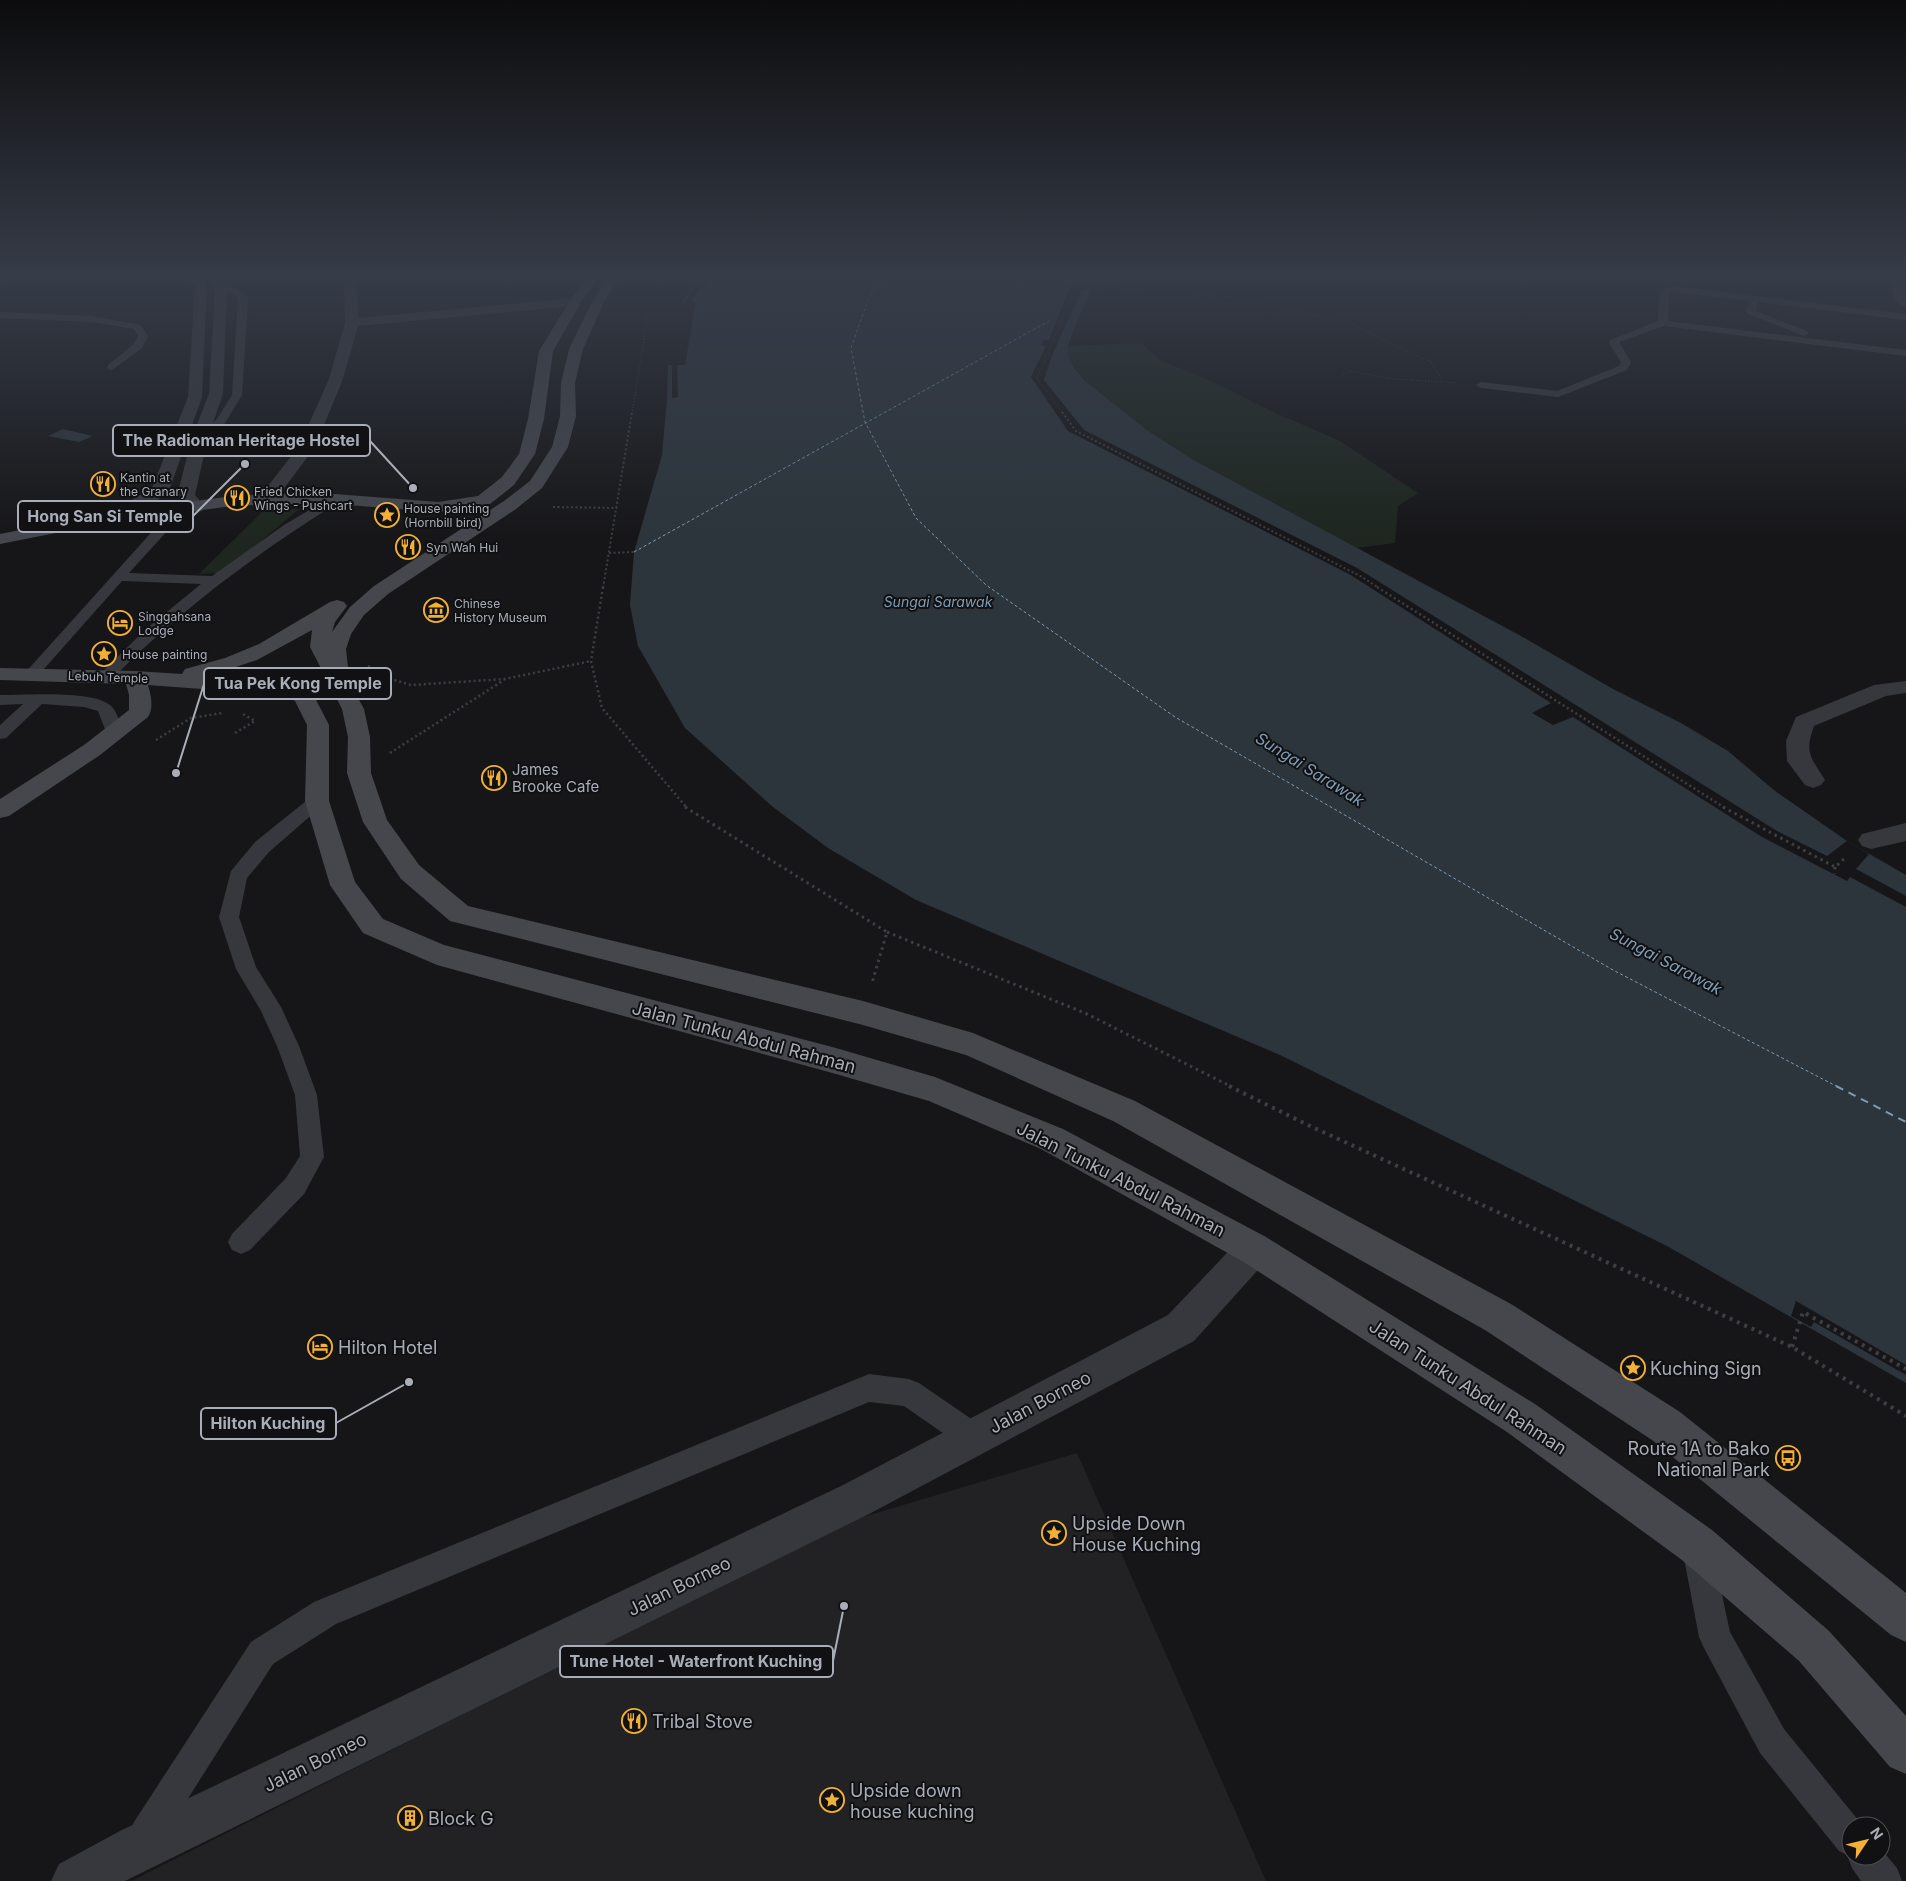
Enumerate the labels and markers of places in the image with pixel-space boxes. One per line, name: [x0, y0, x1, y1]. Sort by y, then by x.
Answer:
callout: The Radioman Heritage Hostel: [113, 425, 370, 456]
place label: Kantin at the Granary: [120, 470, 187, 499]
restaurant icon: Kantin at the Granary: [90, 471, 116, 497]
place label: Fried Chicken Wings - Pushcart: [254, 484, 352, 513]
restaurant icon: Fried Chicken Wings - Pushcart: [224, 485, 250, 511]
callout: Hong San Si Temple: [18, 501, 193, 532]
place label: House painting (Hornbill bird): [404, 501, 489, 530]
place icon: House painting (Hornbill bird): [374, 502, 400, 528]
restaurant icon: Syn Wah Hui: [395, 534, 421, 560]
place label: Syn Wah Hui: [426, 540, 498, 555]
place label: Chinese History Museum: [454, 596, 547, 625]
museum icon: Chinese History Museum: [423, 597, 449, 623]
place label: Singgahsana Lodge: [138, 609, 211, 638]
hotel icon: Singgahsana Lodge: [107, 610, 133, 636]
place icon: House painting: [91, 641, 117, 667]
place label: House painting: [122, 647, 207, 662]
callout: Tua Pek Kong Temple: [204, 668, 391, 699]
place label: James Brooke Cafe: [512, 760, 599, 796]
restaurant icon: James Brooke Cafe: [481, 765, 507, 791]
hotel icon: Hilton Hotel: [307, 1334, 333, 1360]
place label: Hilton Hotel: [338, 1337, 437, 1358]
place icon: Kuching Sign: [1620, 1355, 1646, 1381]
place label: Kuching Sign: [1650, 1358, 1762, 1379]
callout: Hilton Kuching: [201, 1408, 336, 1439]
place label: Route 1A to Bako National Park: [1627, 1438, 1770, 1480]
bus stop icon: Route 1A to Bako National Park: [1775, 1445, 1801, 1471]
place label: Upside Down House Kuching: [1072, 1513, 1201, 1555]
place icon: Upside Down House Kuching: [1041, 1520, 1067, 1546]
callout: Tune Hotel - Waterfront Kuching: [560, 1646, 833, 1677]
restaurant icon: Tribal Stove: [621, 1708, 647, 1734]
place label: Tribal Stove: [652, 1711, 753, 1732]
place label: Upside down house kuching: [850, 1780, 975, 1822]
place icon: Upside down house kuching: [819, 1787, 845, 1813]
building icon: Block G: [397, 1805, 423, 1831]
place label: Block G: [428, 1808, 494, 1829]

